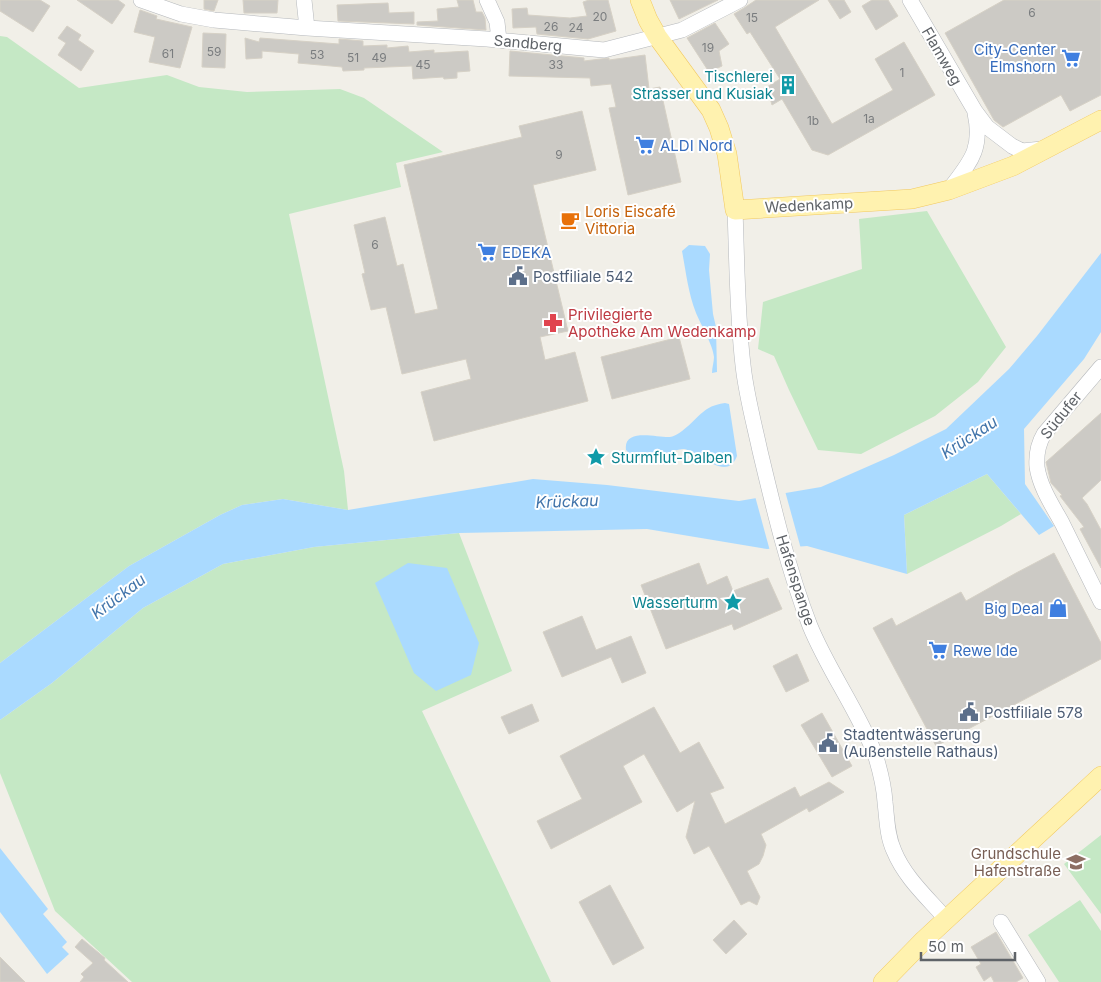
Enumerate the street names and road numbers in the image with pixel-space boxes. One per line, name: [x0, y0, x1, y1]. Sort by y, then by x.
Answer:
street label: Flamweg: [918, 24, 966, 88]
street label: Sandberg: [493, 31, 563, 55]
street label: Wedenkamp: [764, 193, 854, 217]
street label: Südufer: [1036, 387, 1086, 443]
street label: Hafenspange: [772, 532, 820, 628]

